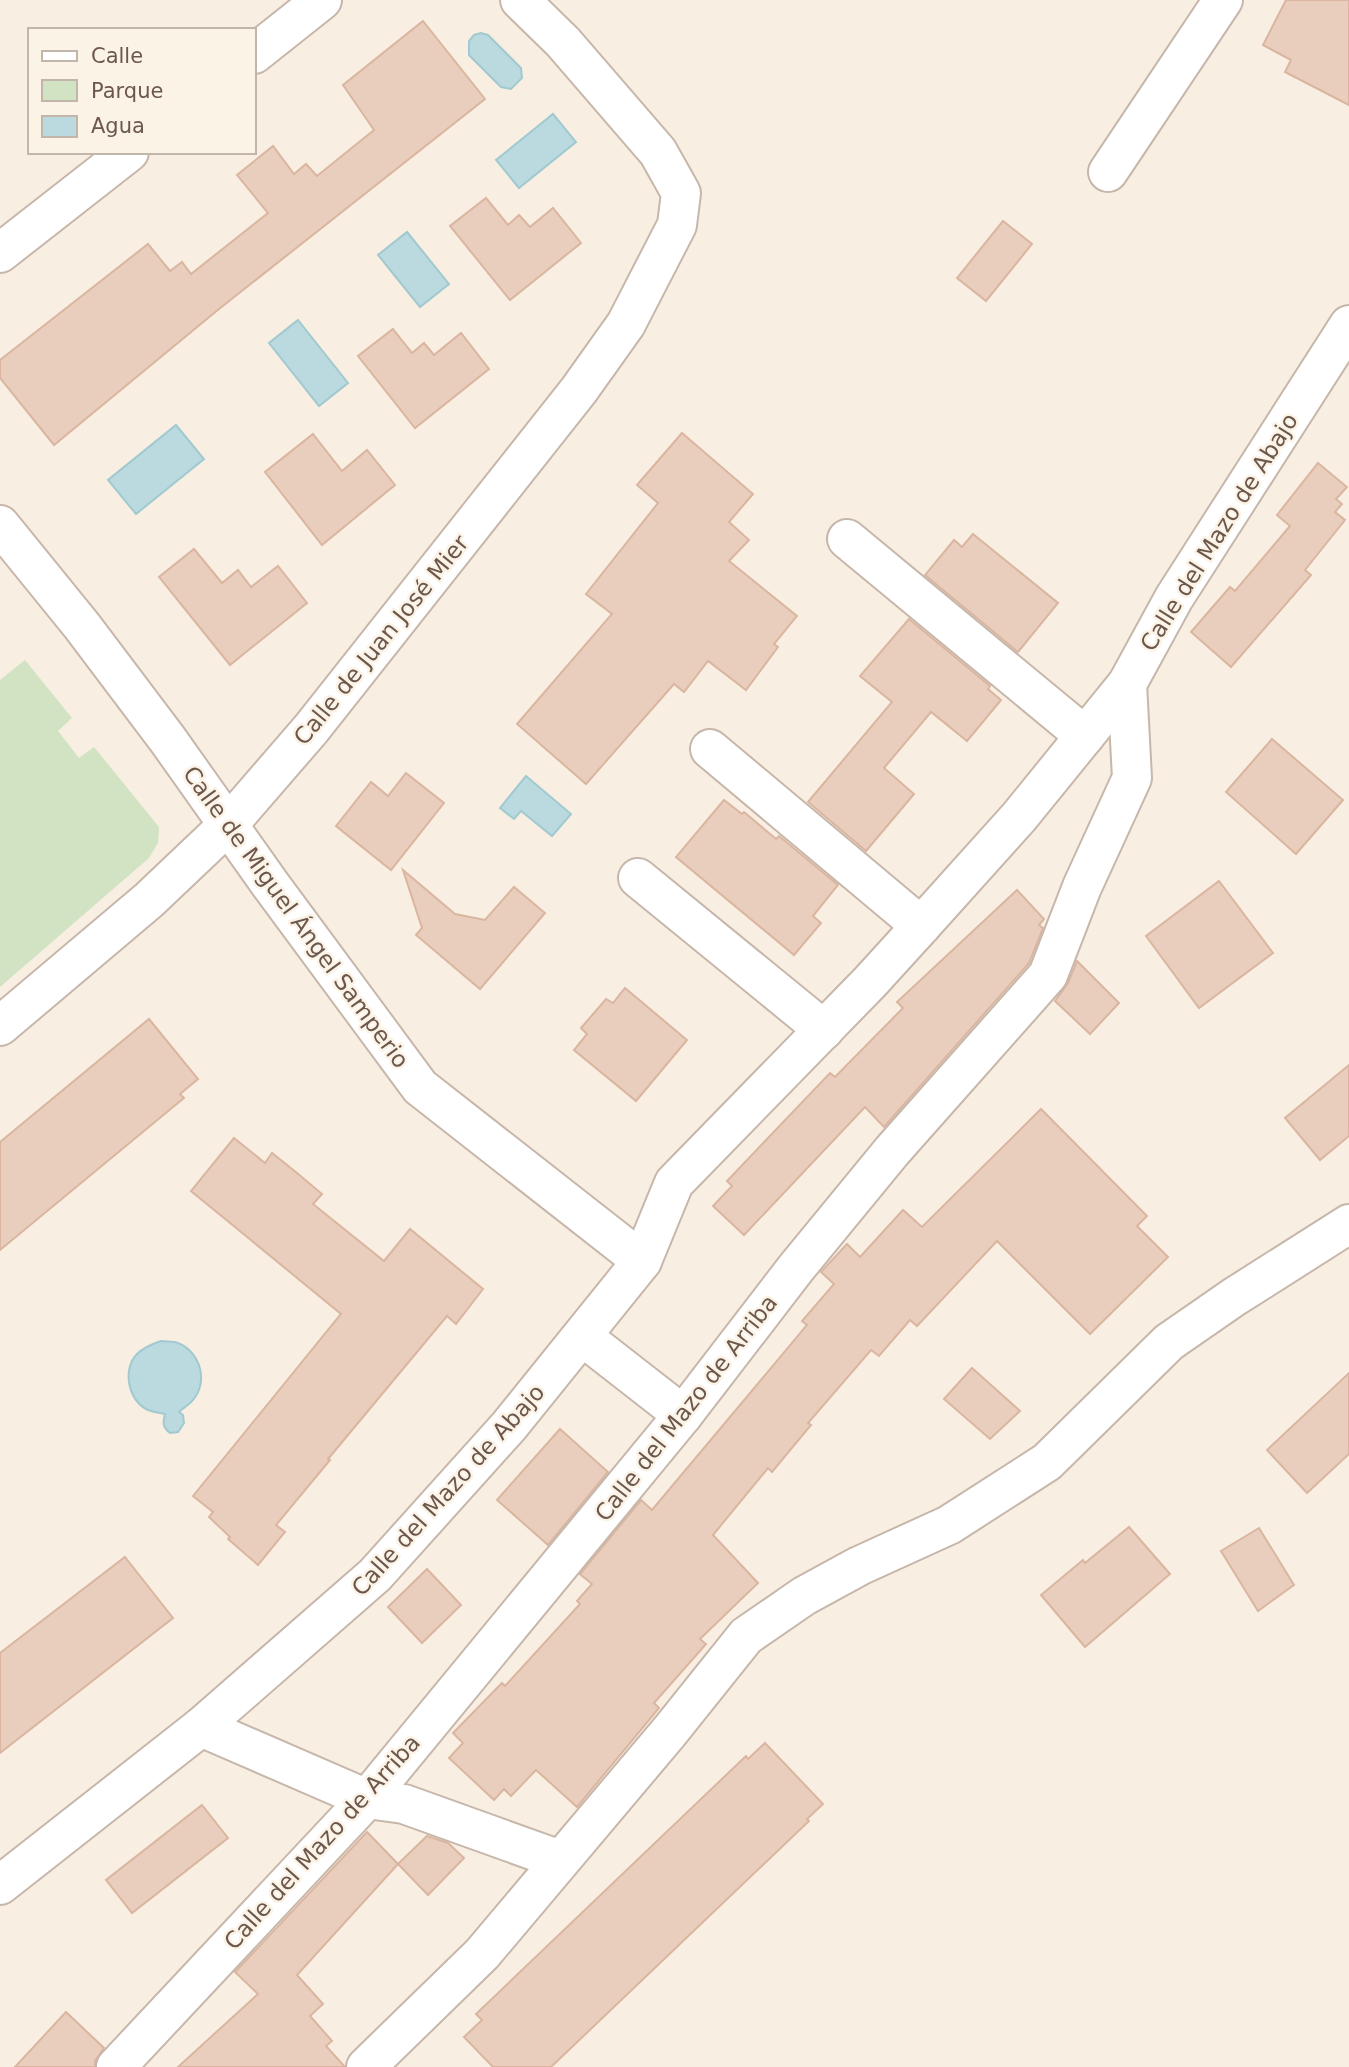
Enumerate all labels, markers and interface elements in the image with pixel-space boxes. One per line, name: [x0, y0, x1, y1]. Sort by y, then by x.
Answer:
legend: [28, 28, 256, 154]
text: Calle: [91, 44, 143, 68]
text: Parque: [91, 79, 163, 103]
text: Agua: [91, 114, 145, 138]
street label: Calle del Mazo de Abajo: [1135, 408, 1303, 656]
street label: Calle de Juan José Mier: [288, 530, 474, 750]
street label: Calle de Miguel Ángel Samperio: [178, 761, 415, 1073]
street label: Calle del Mazo de Arriba: [590, 1290, 782, 1526]
street label: Calle del Mazo de Abajo: [346, 1379, 550, 1601]
street label: Calle del Mazo de Arriba: [219, 1729, 425, 1955]

